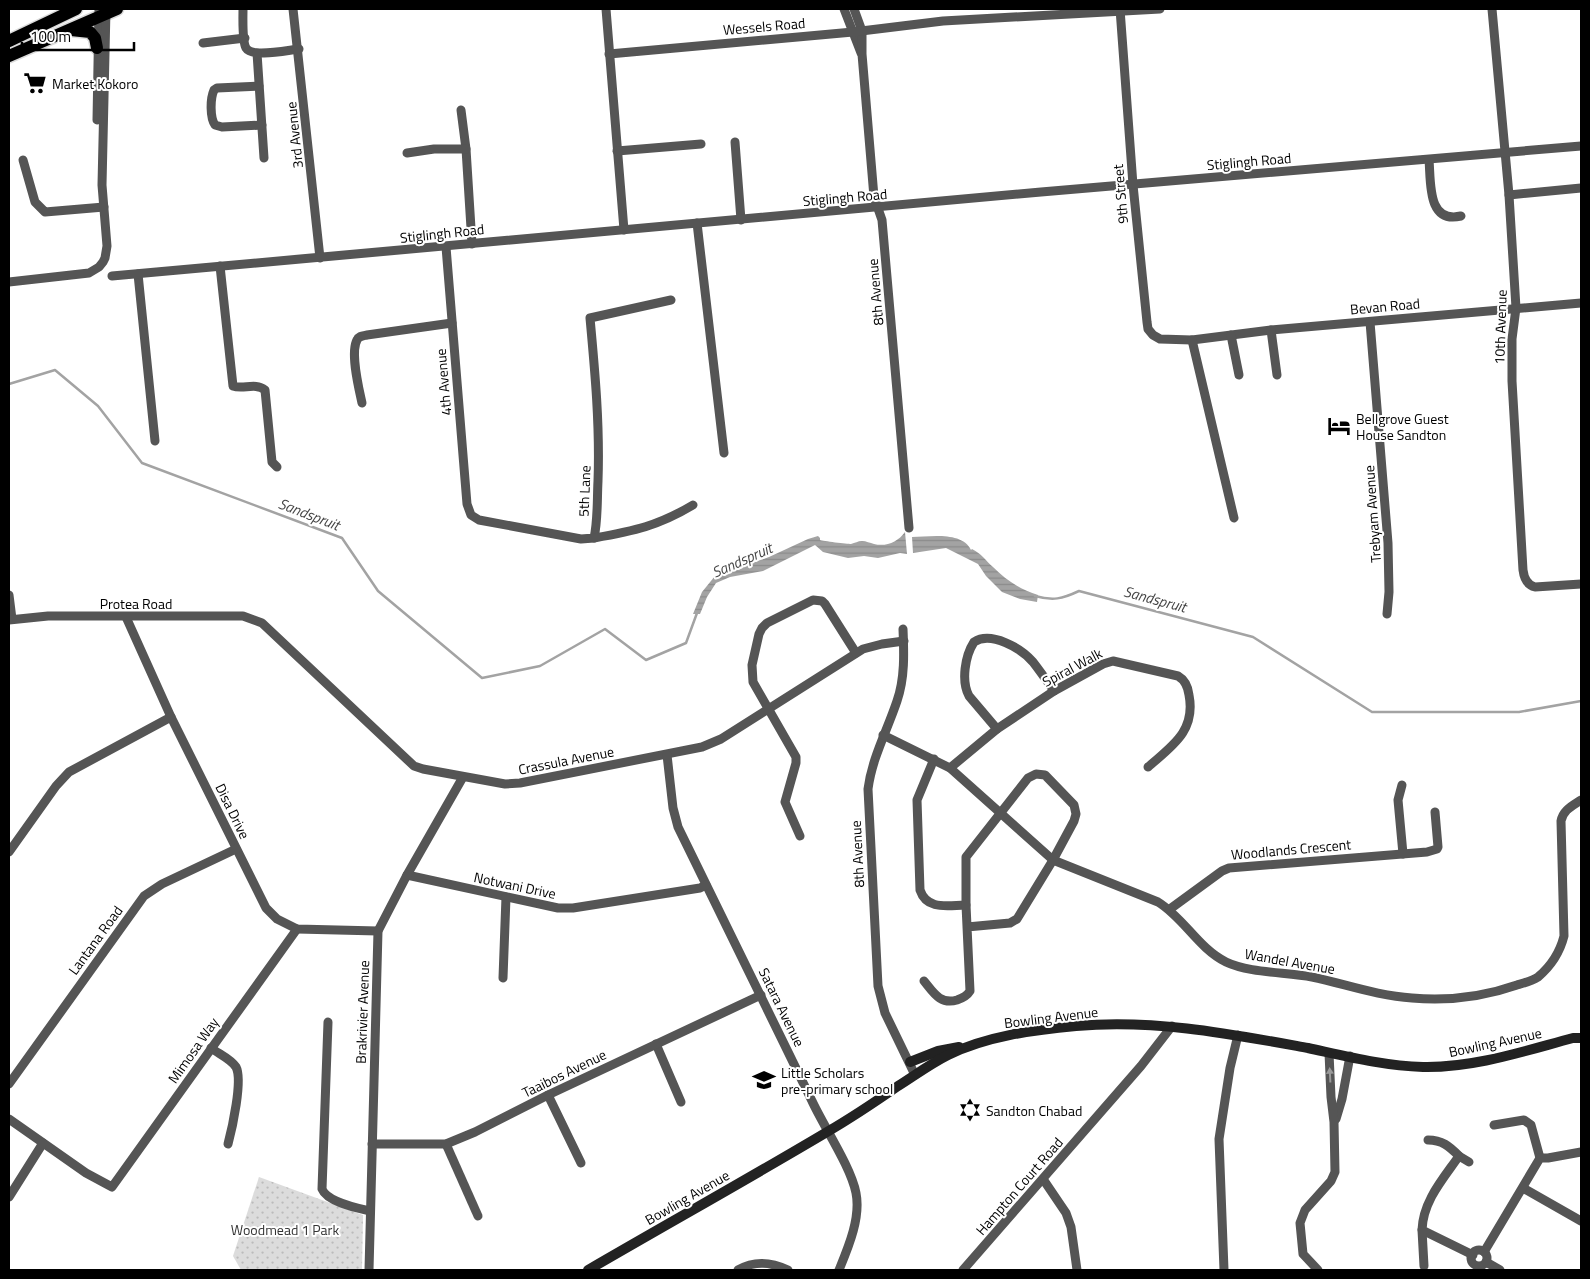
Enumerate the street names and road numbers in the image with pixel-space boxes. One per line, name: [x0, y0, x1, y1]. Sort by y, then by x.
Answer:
street label: Wessels Road: [722, 12, 806, 40]
street label: 3rd Avenue: [280, 101, 308, 169]
street label: Stiglingh Road: [1206, 147, 1292, 175]
street label: 9th Street: [1107, 163, 1133, 225]
street label: Stiglingh Road: [802, 183, 888, 211]
street label: Stiglingh Road: [399, 218, 485, 248]
street label: 8th Avenue: [862, 258, 888, 326]
street label: 10th Avenue: [1488, 289, 1512, 365]
street label: Bevan Road: [1349, 292, 1421, 320]
street label: 4th Avenue: [430, 348, 456, 416]
street label: 5th Lane: [573, 465, 595, 517]
street label: Trebyam Avenue: [1358, 465, 1386, 563]
street label: Protea Road: [100, 593, 172, 614]
street label: Spiral Walk: [1038, 642, 1106, 692]
street label: Crassula Avenue: [516, 740, 616, 780]
street label: Disa Drive: [211, 780, 255, 842]
street label: 8th Avenue: [845, 820, 869, 888]
street label: Woodlands Crescent: [1230, 833, 1352, 865]
street label: Notwani Drive: [472, 866, 558, 904]
street label: Lantana Road: [63, 901, 127, 979]
street label: Wandel Avenue: [1243, 943, 1337, 979]
street label: Brakrivier Avenue: [350, 960, 374, 1064]
street label: Satara Avenue: [754, 964, 810, 1050]
street label: Bowling Avenue: [1003, 1001, 1099, 1033]
street label: Mimosa Way: [162, 1012, 224, 1087]
street label: Bowling Avenue: [1447, 1022, 1543, 1062]
street label: Taaibos Avenue: [518, 1044, 610, 1102]
street label: Hampton Court Road: [970, 1132, 1068, 1240]
street label: Bowling Avenue: [641, 1164, 733, 1230]

